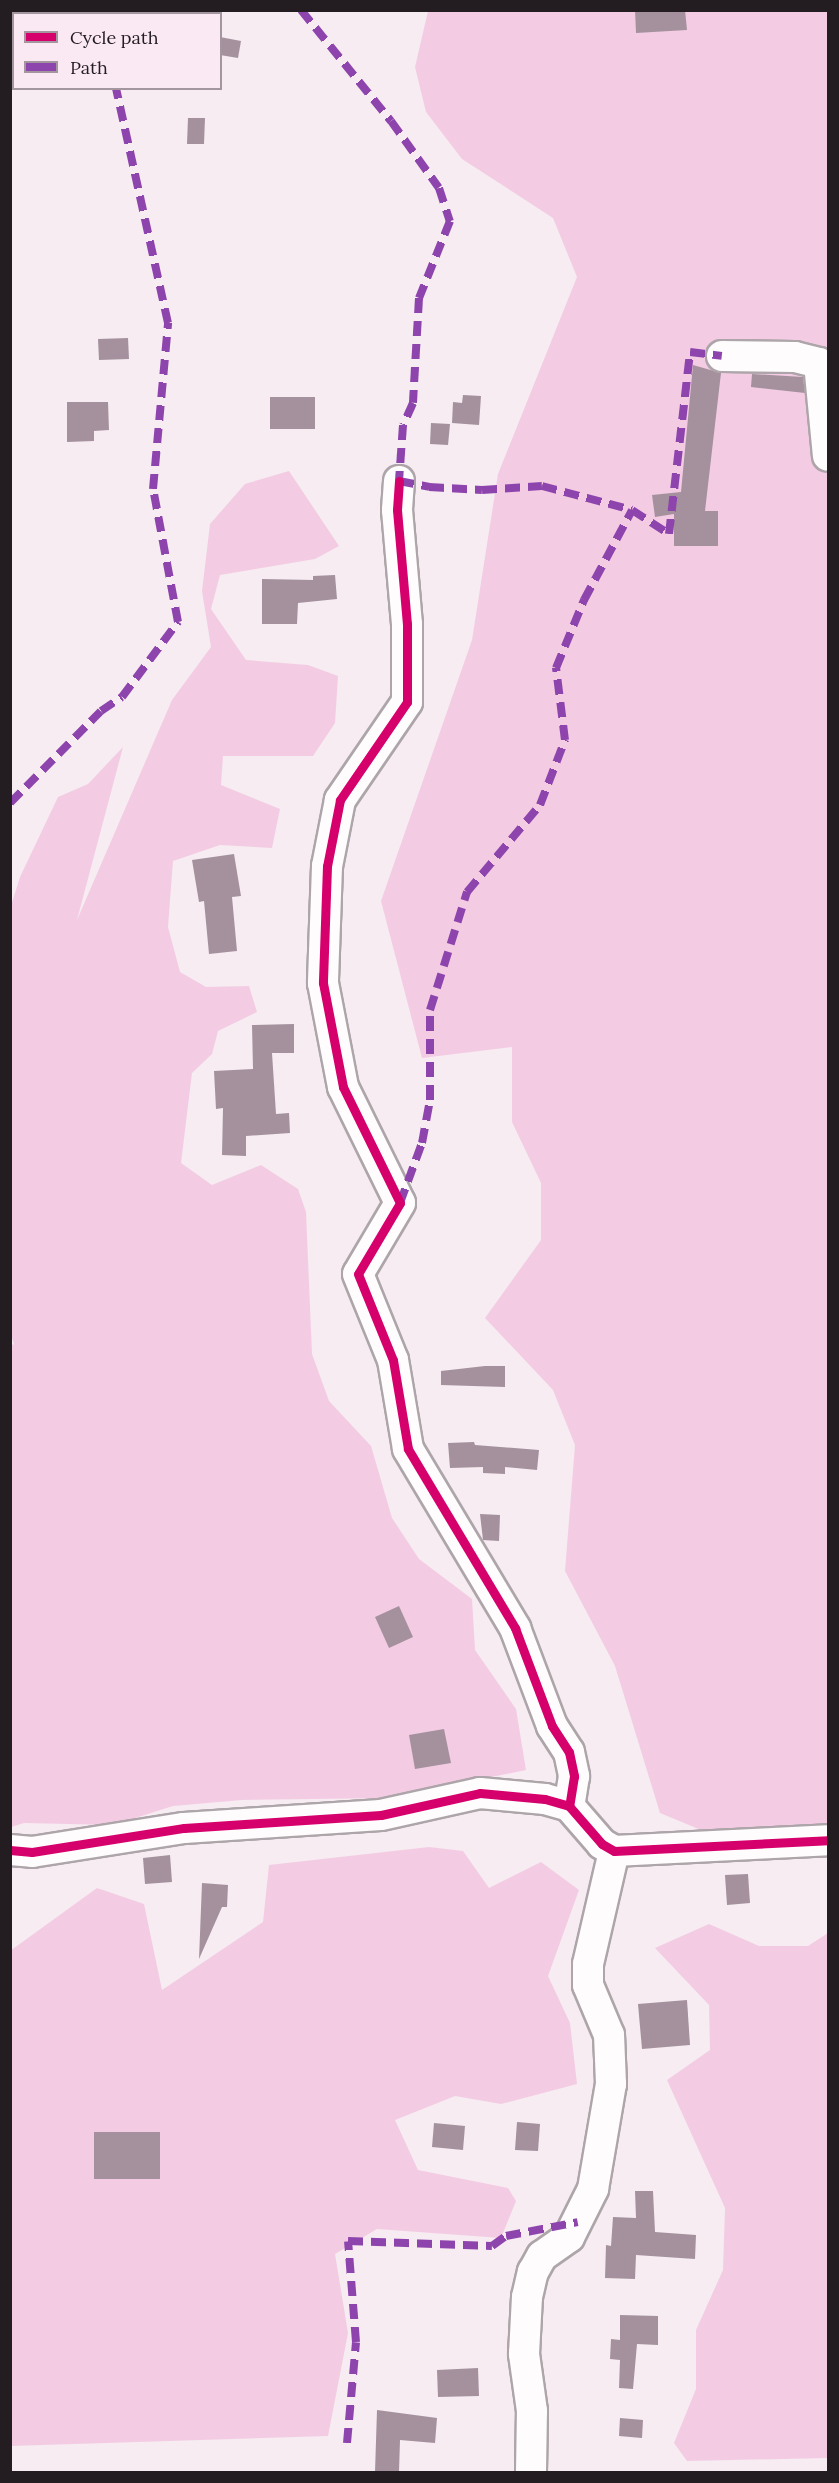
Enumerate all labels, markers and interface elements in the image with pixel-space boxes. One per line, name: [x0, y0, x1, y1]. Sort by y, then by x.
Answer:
legend: [12, 12, 222, 90]
text: Cycle path: [70, 26, 159, 49]
text: Path: [70, 56, 108, 79]

